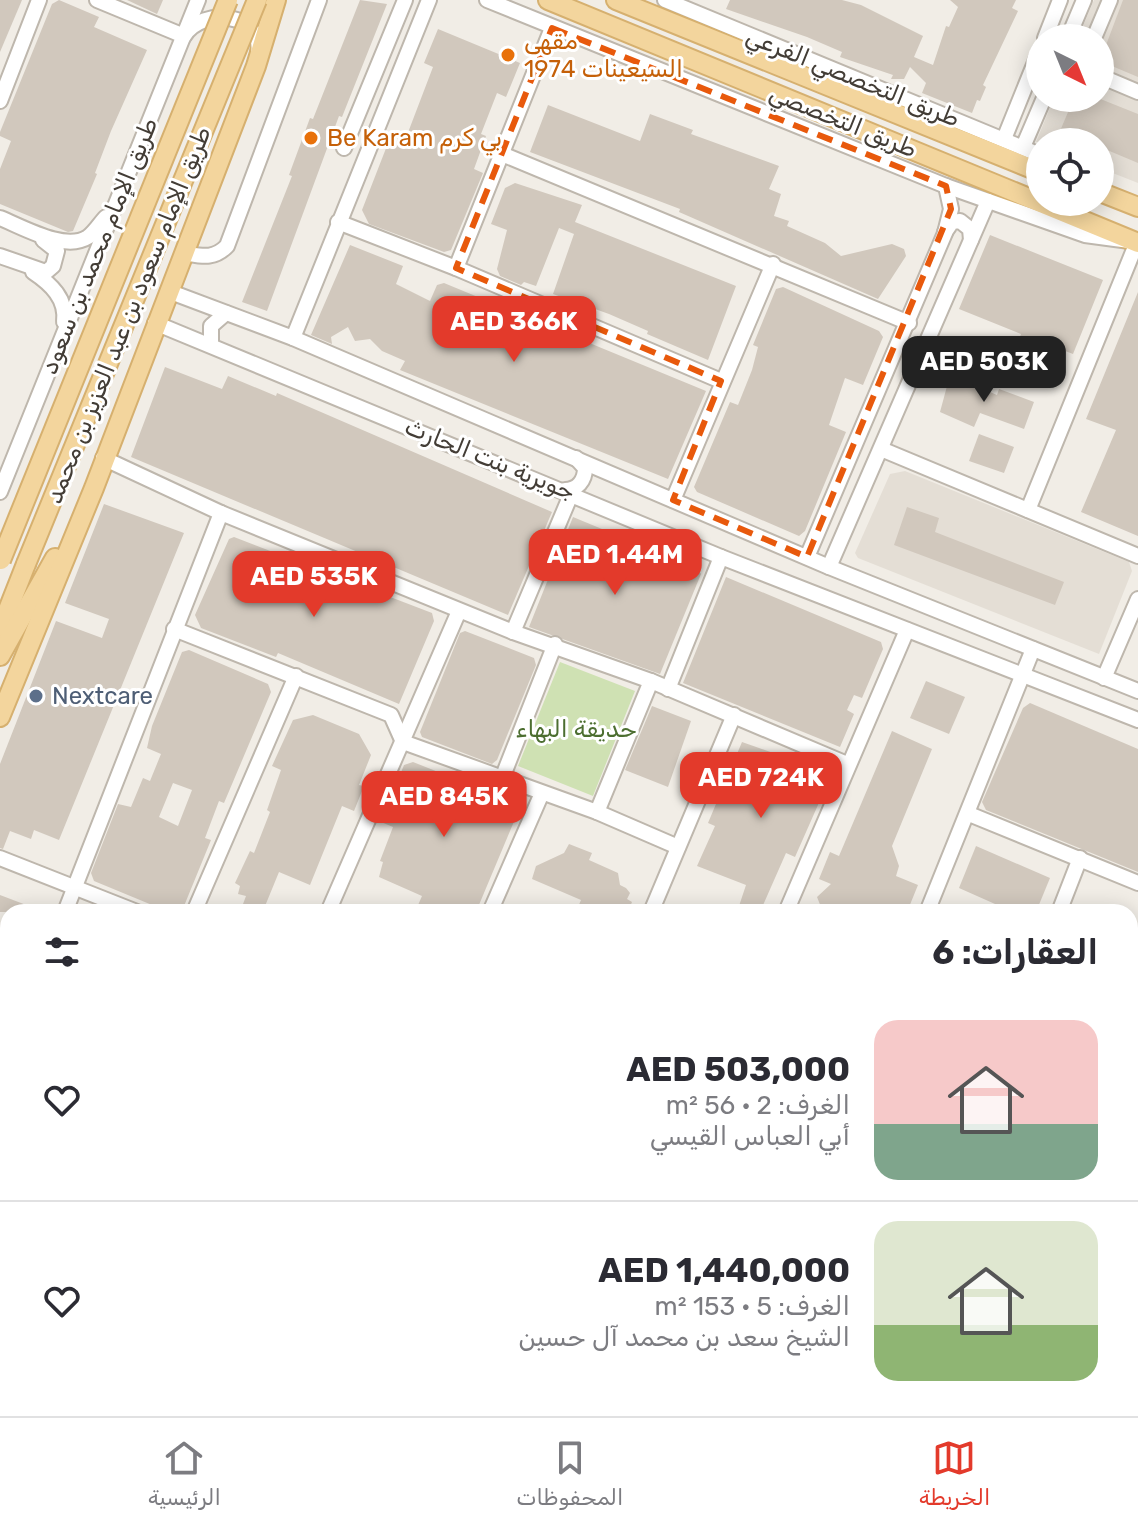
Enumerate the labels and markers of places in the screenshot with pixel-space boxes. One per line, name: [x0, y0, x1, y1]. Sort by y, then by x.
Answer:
place label: مقهى السيعينات 1974: [524, 27, 683, 83]
marker: مقهى السيعينات 1974: [499, 46, 517, 64]
place label: Be Karam بي كرم: [327, 124, 502, 156]
marker: Be Karam بي كرم: [302, 129, 320, 147]
pin: AED 366K: [431, 296, 597, 364]
pin: AED 503K: [901, 336, 1067, 404]
pin: AED 1.44M: [523, 529, 707, 597]
pin: AED 535K: [231, 551, 397, 619]
place label: Nextcare: [52, 682, 153, 710]
marker: Nextcare: [27, 687, 45, 705]
pin: AED 724K: [678, 752, 844, 820]
pin: AED 845K: [361, 771, 527, 839]

